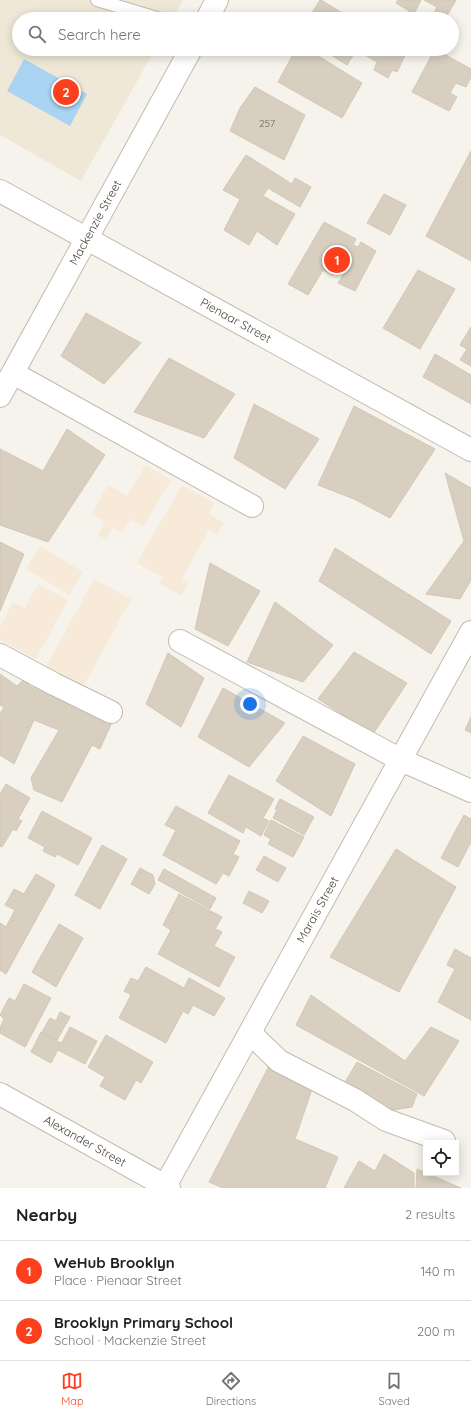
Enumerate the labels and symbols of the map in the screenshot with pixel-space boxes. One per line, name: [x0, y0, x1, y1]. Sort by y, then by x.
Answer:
pin: 2: [53, 77, 79, 107]
house number: 257: [259, 117, 275, 130]
street label: Mackenzie Street: [66, 177, 124, 267]
pin: 1: [324, 245, 350, 275]
street label: Pienaar Street: [198, 295, 274, 346]
your location: [240, 694, 260, 714]
street label: Marais Street: [293, 874, 342, 945]
street label: Alexander Street: [41, 1112, 129, 1170]

